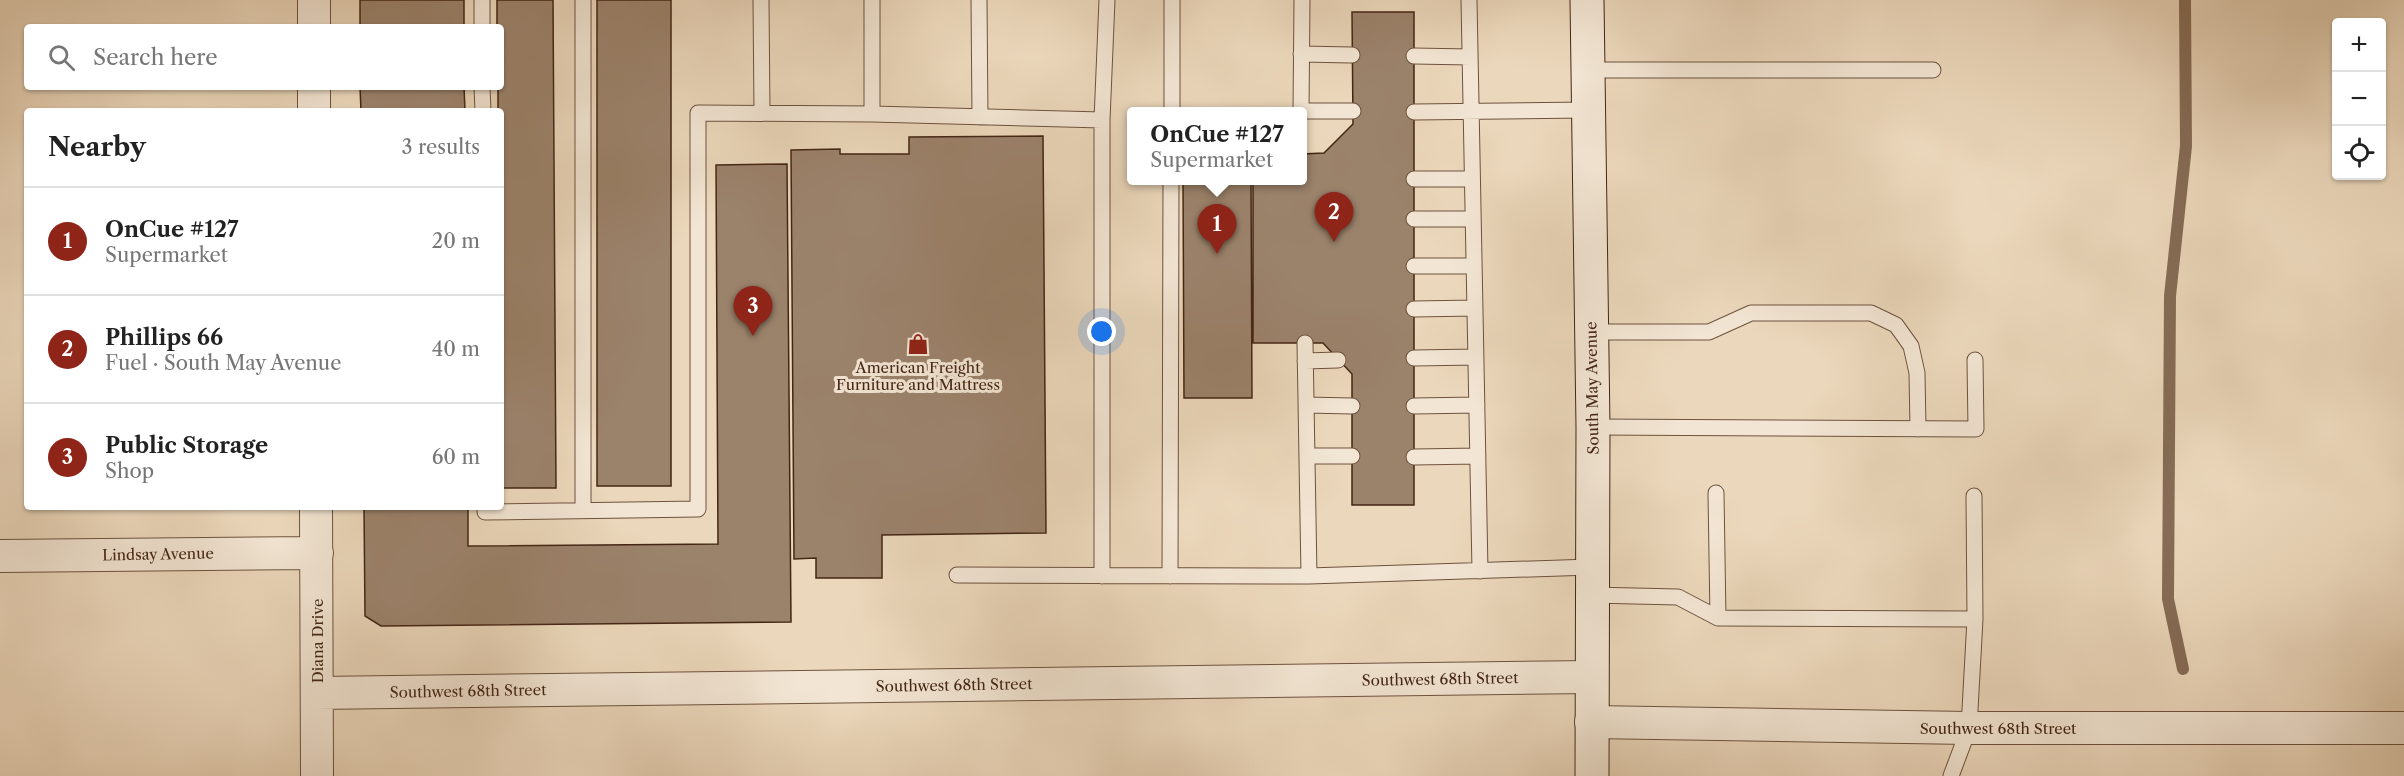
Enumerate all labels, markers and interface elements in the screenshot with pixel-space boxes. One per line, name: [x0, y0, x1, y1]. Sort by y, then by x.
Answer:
map controls: [2332, 18, 2386, 180]
button: +: [2332, 18, 2386, 72]
search box: [24, 24, 504, 90]
icon: search: [45, 41, 78, 74]
text: Search here: [93, 44, 218, 71]
button: −: [2332, 72, 2386, 126]
popup: [1127, 107, 1307, 185]
text: OnCue #127: [1150, 121, 1284, 148]
button: locate: [2332, 126, 2386, 180]
text: Nearby: [48, 131, 146, 163]
text: 3 results: [402, 135, 480, 159]
text: Supermarket: [1150, 148, 1273, 172]
pin: 2: [1314, 192, 1354, 242]
pin: 1: [1198, 204, 1236, 254]
text: OnCue #127: [105, 216, 239, 243]
text: 1: [63, 229, 72, 253]
text: 20 m: [432, 229, 480, 253]
text: Supermarket: [105, 243, 228, 267]
pin: 3: [734, 286, 772, 336]
your location: [1087, 317, 1116, 346]
street label: South May Avenue: [1581, 321, 1603, 455]
text: Phillips 66: [105, 324, 223, 351]
shop icon: American Freight Furniture and Mattress: [906, 332, 930, 356]
text: 2: [62, 337, 73, 361]
text: 40 m: [432, 337, 480, 361]
text: Fuel · South May Avenue: [105, 351, 341, 375]
place label: American Freight Furniture and Mattress: [836, 358, 1000, 394]
text: Public Storage: [105, 432, 268, 459]
text: 3: [62, 445, 73, 469]
text: 60 m: [432, 445, 480, 469]
text: Shop: [105, 459, 154, 483]
street label: Lindsay Avenue: [102, 544, 214, 564]
street label: Diana Drive: [308, 599, 327, 683]
street label: Southwest 68th Street: [1361, 668, 1519, 690]
street label: Southwest 68th Street: [875, 674, 1033, 696]
street label: Southwest 68th Street: [389, 680, 547, 702]
street label: Southwest 68th Street: [1920, 719, 2077, 738]

